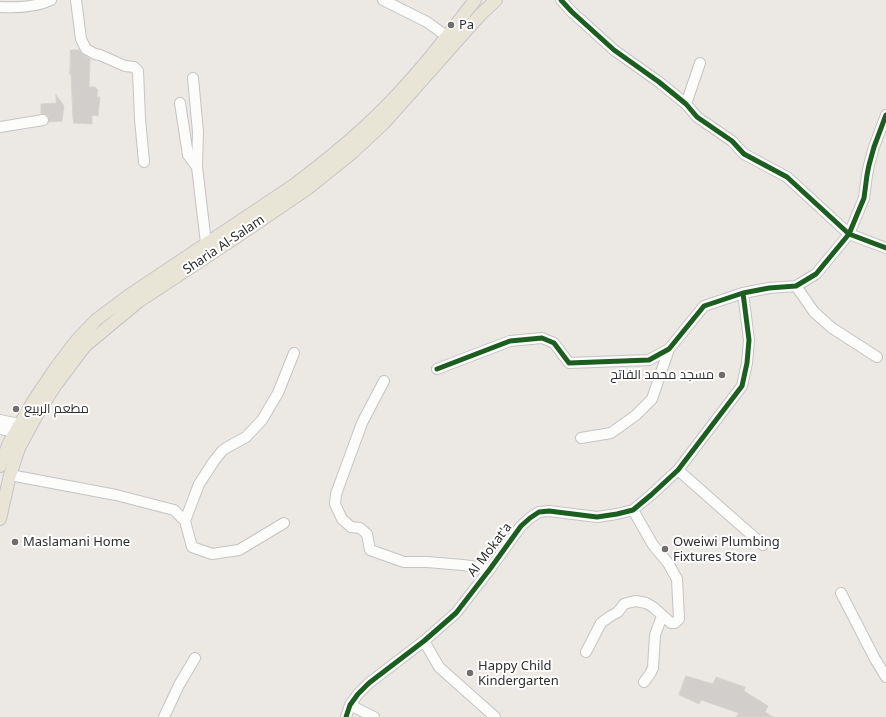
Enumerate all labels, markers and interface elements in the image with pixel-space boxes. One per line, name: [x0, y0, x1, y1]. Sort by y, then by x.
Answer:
place label: Pa: [459, 17, 474, 33]
marker: Pa: [446, 20, 456, 30]
street label: Sharia Al-Salam: [180, 212, 268, 278]
place label: مسجد محمد الفاتح: [610, 367, 714, 383]
marker: مسجد محمد الفاتح: [717, 370, 727, 380]
place label: مطعم الربيع: [24, 401, 89, 417]
marker: مطعم الربيع: [11, 404, 21, 414]
street label: Al Mokat'a: [465, 520, 515, 580]
place label: Maslamani Home: [23, 534, 130, 550]
place label: Oweiwi Plumbing Fixtures Store: [673, 534, 780, 565]
marker: Maslamani Home: [10, 537, 20, 547]
marker: Oweiwi Plumbing Fixtures Store: [660, 544, 670, 554]
place label: Happy Child Kindergarten: [478, 658, 559, 689]
marker: Happy Child Kindergarten: [465, 668, 475, 678]

